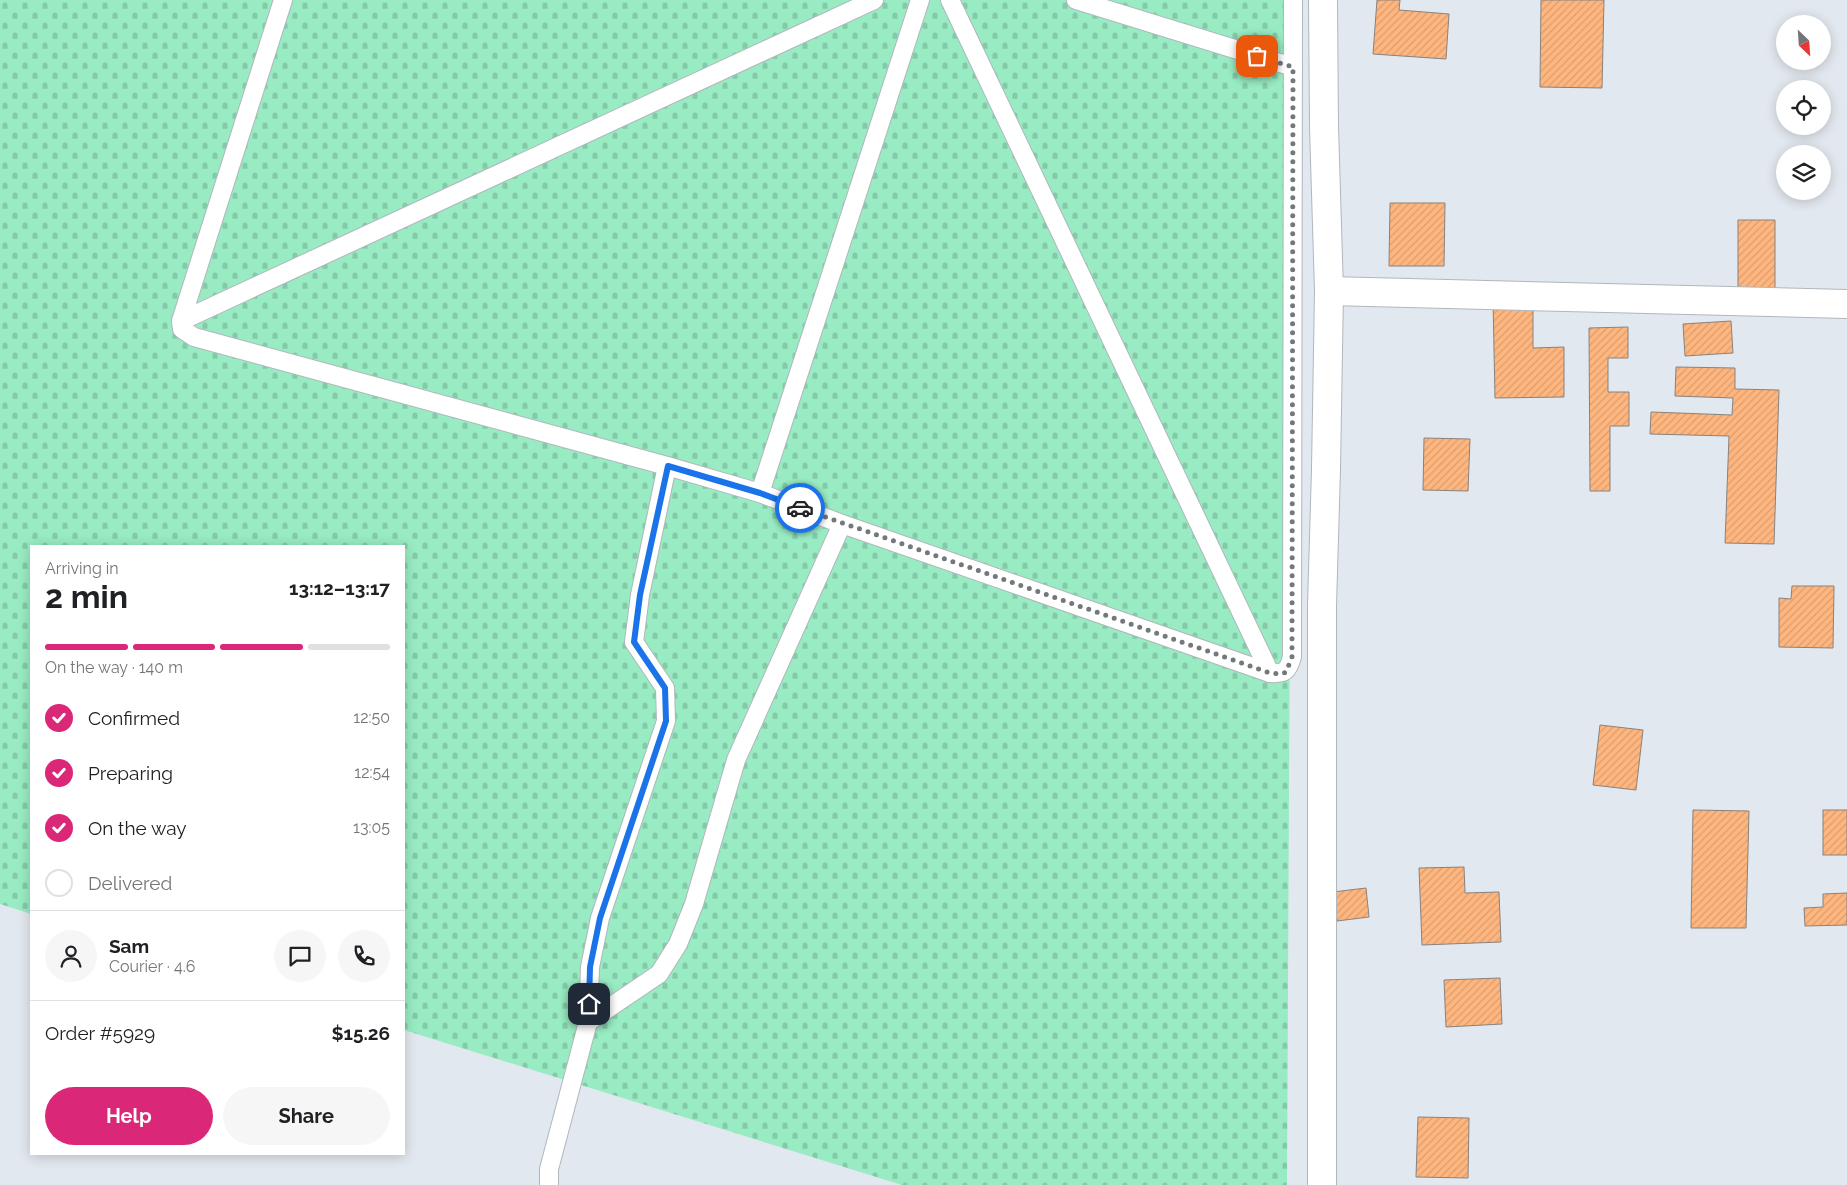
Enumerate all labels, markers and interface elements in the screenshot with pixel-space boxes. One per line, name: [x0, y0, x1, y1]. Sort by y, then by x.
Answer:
north arrow: [1776, 15, 1831, 70]
map controls: [1776, 15, 1831, 200]
pin: [1236, 35, 1278, 77]
icon: bag: [1243, 42, 1271, 70]
button: locate: [1776, 80, 1831, 135]
button: layers: [1776, 145, 1831, 200]
courier: [775, 483, 825, 533]
icon: car: [786, 494, 814, 522]
text: Arriving in: [45, 559, 119, 578]
text: 13:12–13:17: [289, 577, 390, 599]
text: 2 min: [45, 578, 128, 615]
text: On the way · 140 m: [45, 658, 183, 677]
icon: check: [45, 704, 73, 732]
text: Confirmed: [88, 707, 180, 729]
text: 12:50: [353, 708, 390, 727]
icon: check: [45, 759, 73, 787]
text: Preparing: [88, 762, 173, 784]
text: 12:54: [354, 763, 390, 782]
icon: check: [45, 814, 73, 842]
text: On the way: [88, 817, 187, 839]
text: 13:05: [353, 818, 390, 837]
text: Delivered: [88, 872, 172, 894]
button: person: [45, 930, 97, 982]
button: chat: [274, 930, 326, 982]
button: phone: [338, 930, 390, 982]
text: Sam: [109, 935, 149, 957]
text: Courier · 4.6: [109, 957, 195, 976]
pin: [568, 983, 610, 1025]
icon: home: [575, 990, 603, 1018]
text: Order #5929: [45, 1022, 155, 1044]
text: $15.26: [332, 1022, 390, 1044]
button: Help: [45, 1087, 213, 1145]
button: Share: [223, 1087, 390, 1145]

